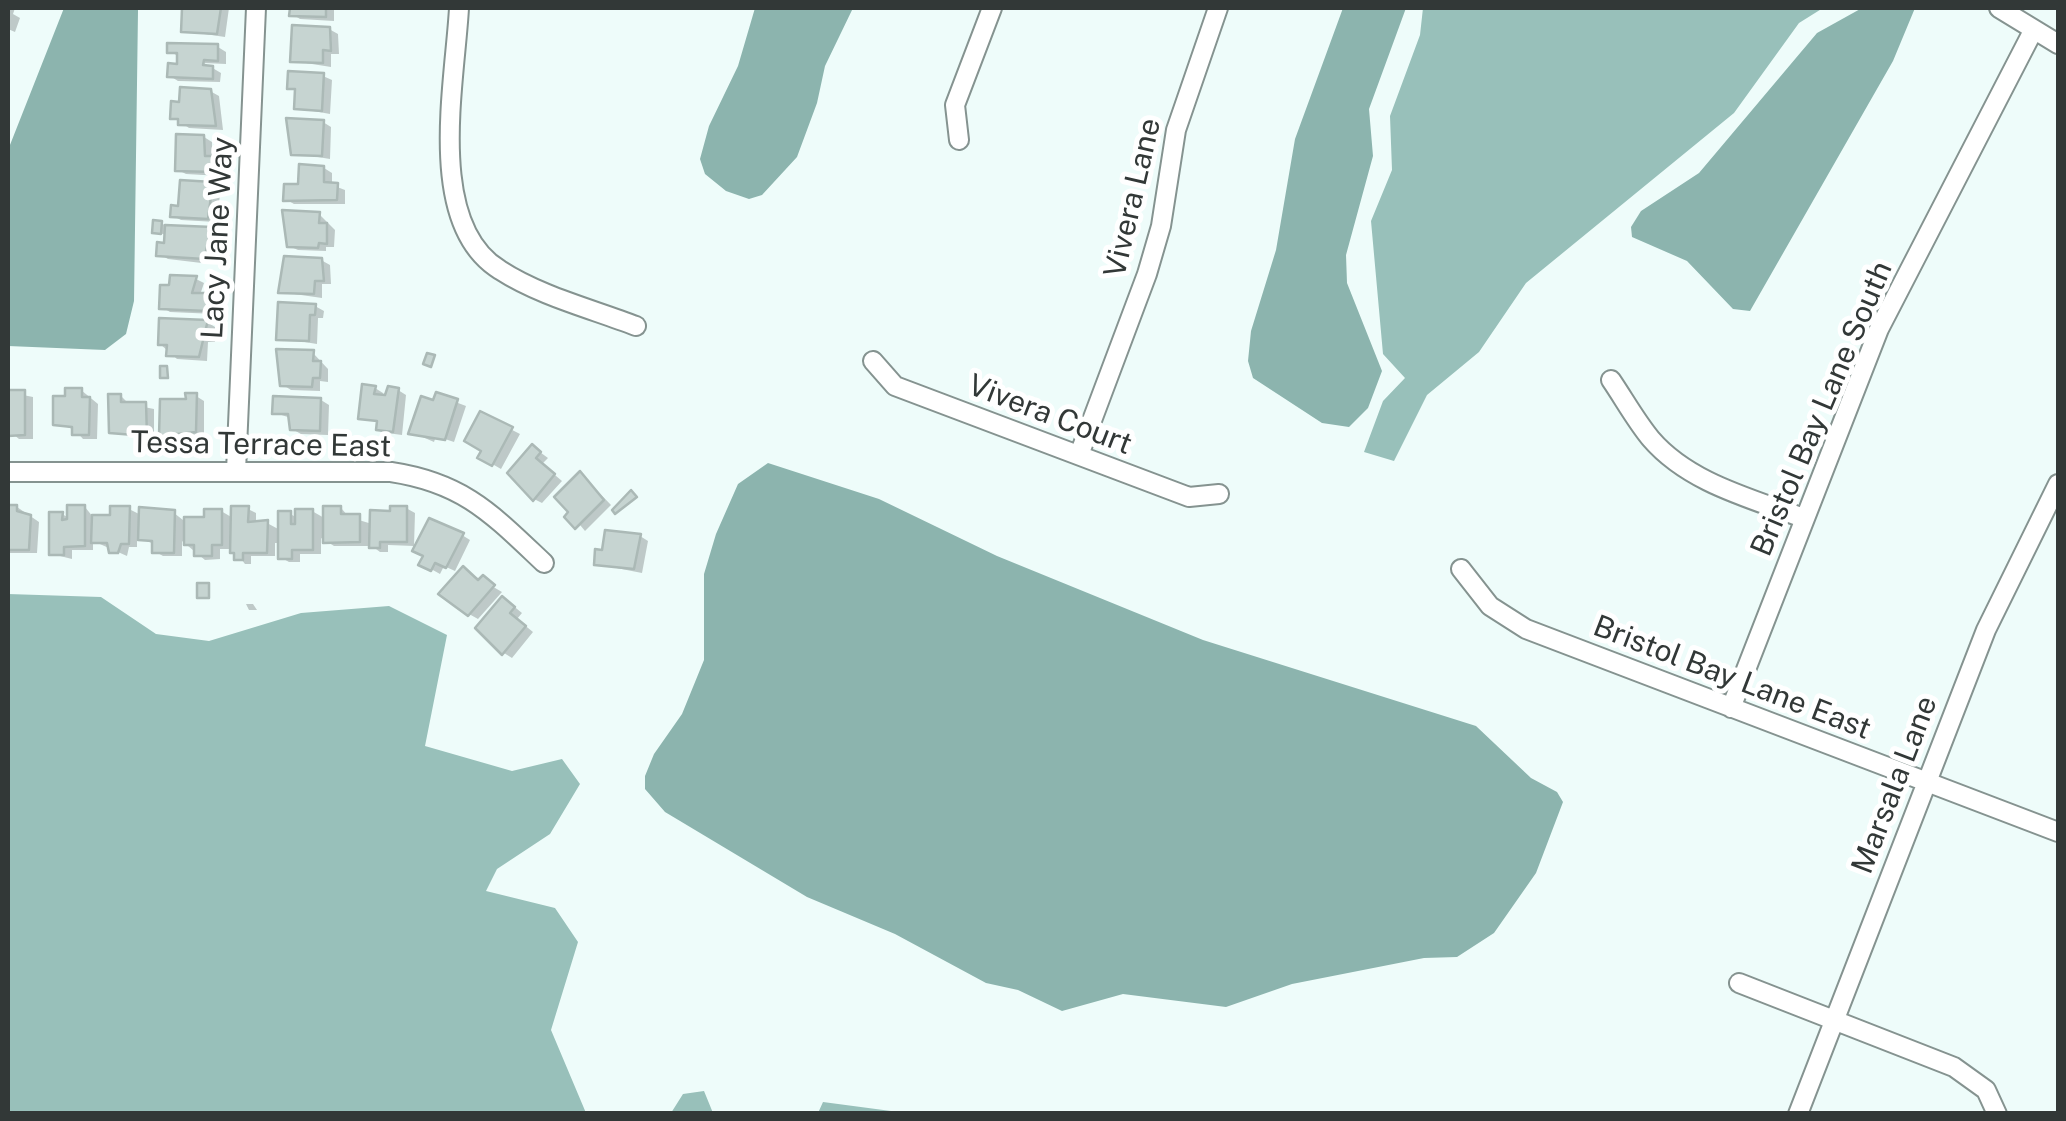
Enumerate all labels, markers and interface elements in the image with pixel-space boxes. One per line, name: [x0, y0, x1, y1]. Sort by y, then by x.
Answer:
street label: Vivera Lane: [1097, 115, 1169, 281]
street label: Lacy Jane Way: [195, 136, 241, 340]
street label: Bristol Bay Lane South: [1744, 256, 1900, 562]
street label: Vivera Court: [963, 367, 1137, 463]
street label: Tessa Terrace East: [130, 425, 392, 465]
street label: Bristol Bay Lane East: [1588, 608, 1876, 748]
street label: Marsala Lane: [1845, 691, 1945, 879]

